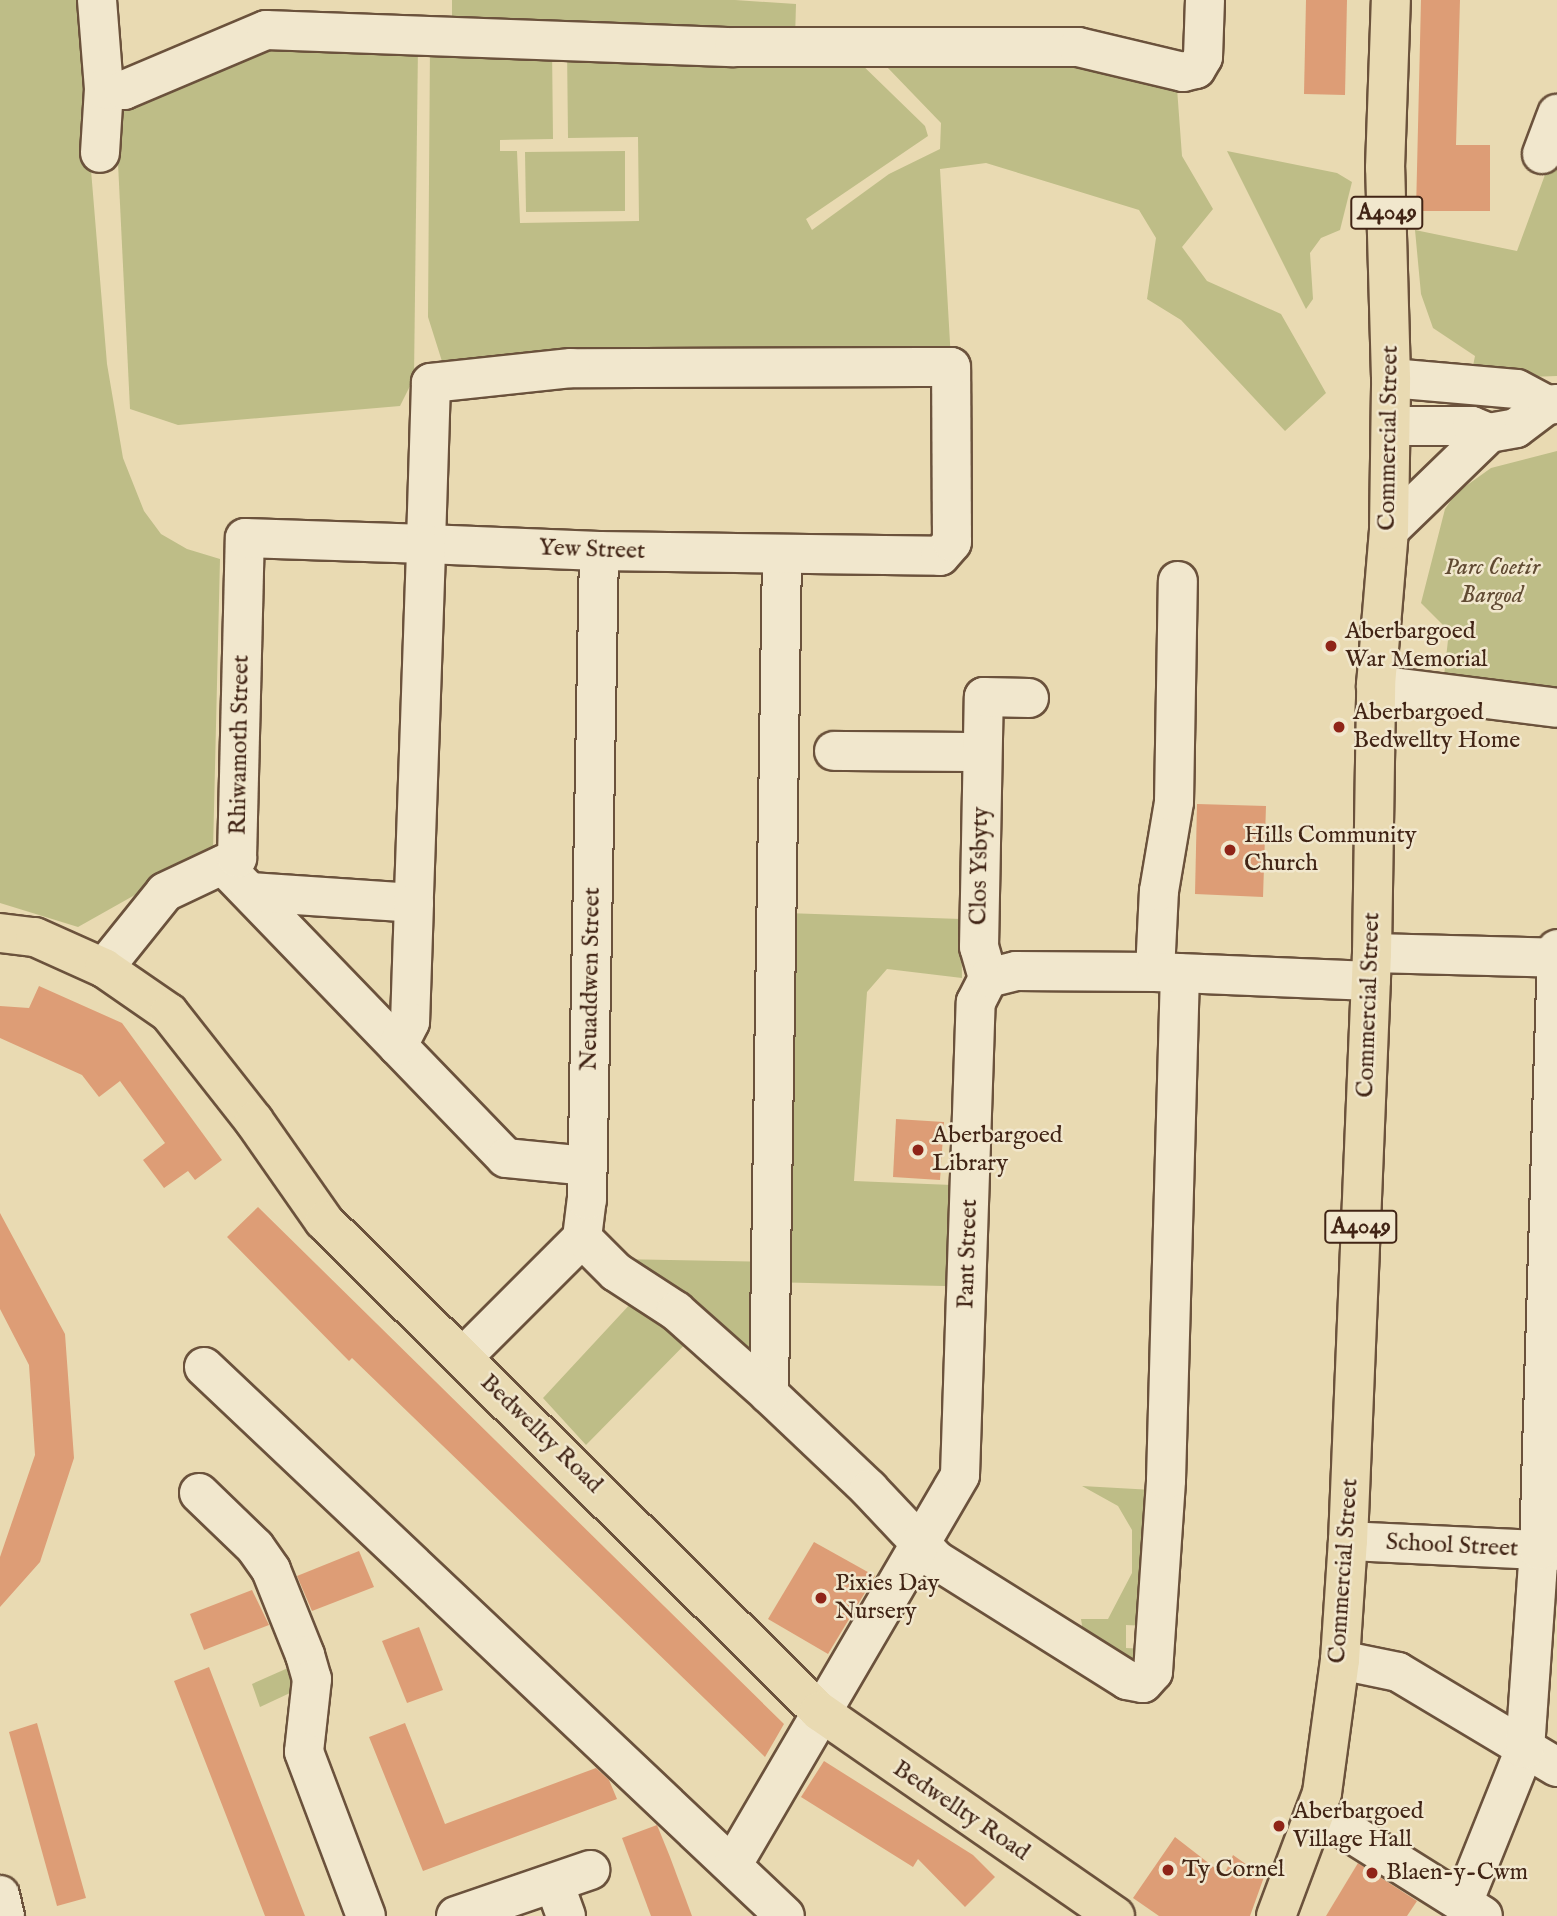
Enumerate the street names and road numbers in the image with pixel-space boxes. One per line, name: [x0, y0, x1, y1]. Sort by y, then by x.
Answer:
road number: A4049: [1350, 194, 1424, 232]
street label: Commercial Street: [1373, 345, 1405, 531]
street label: Yew Street: [538, 534, 646, 566]
street label: Rhiwamoth Street: [224, 654, 256, 836]
street label: Clos Ysbyty: [965, 806, 995, 926]
street label: Neuaddwen Street: [575, 887, 607, 1071]
street label: Commercial Street: [1351, 912, 1387, 1098]
street label: Pant Street: [952, 1199, 984, 1309]
road number: A4049: [1324, 1208, 1398, 1246]
street label: Bedwellty Road: [474, 1368, 608, 1500]
street label: Commercial Street: [1323, 1477, 1365, 1665]
street label: School Street: [1385, 1528, 1519, 1564]
street label: Bedwellty Road: [887, 1755, 1035, 1867]

